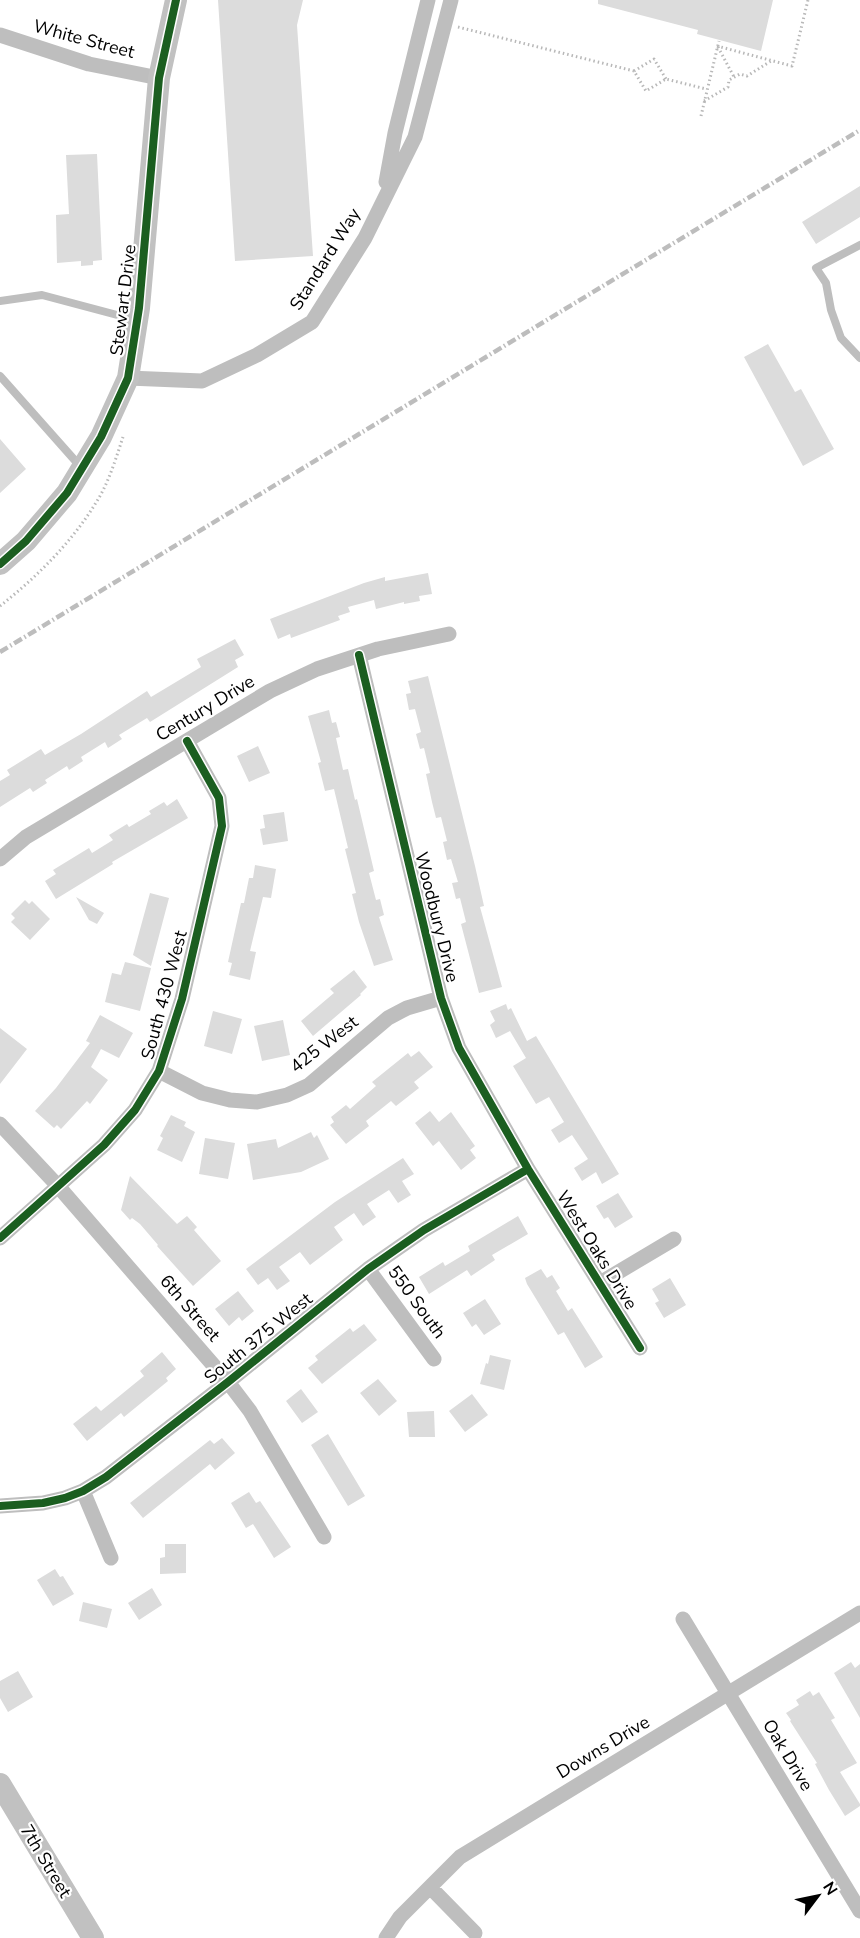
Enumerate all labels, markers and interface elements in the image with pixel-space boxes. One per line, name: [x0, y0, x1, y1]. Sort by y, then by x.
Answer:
street label: White Street: [31, 14, 138, 64]
street label: Standard Way: [284, 203, 366, 315]
street label: Stewart Drive: [104, 243, 142, 357]
street label: Century Drive: [151, 669, 259, 747]
street label: Woodbury Drive: [409, 849, 465, 985]
street label: South 430 West: [135, 927, 193, 1062]
street label: 425 West: [285, 1009, 364, 1078]
street label: West Oaks Drive: [551, 1186, 643, 1314]
street label: 550 South: [382, 1261, 452, 1343]
street label: 6th Street: [154, 1270, 226, 1347]
street label: South 375 West: [199, 1287, 318, 1389]
street label: Downs Drive: [552, 1710, 654, 1784]
street label: Oak Drive: [757, 1715, 819, 1795]
street label: 7th Street: [15, 1820, 78, 1903]
north arrow: [788, 1866, 848, 1926]
text: N: [817, 1878, 842, 1899]

